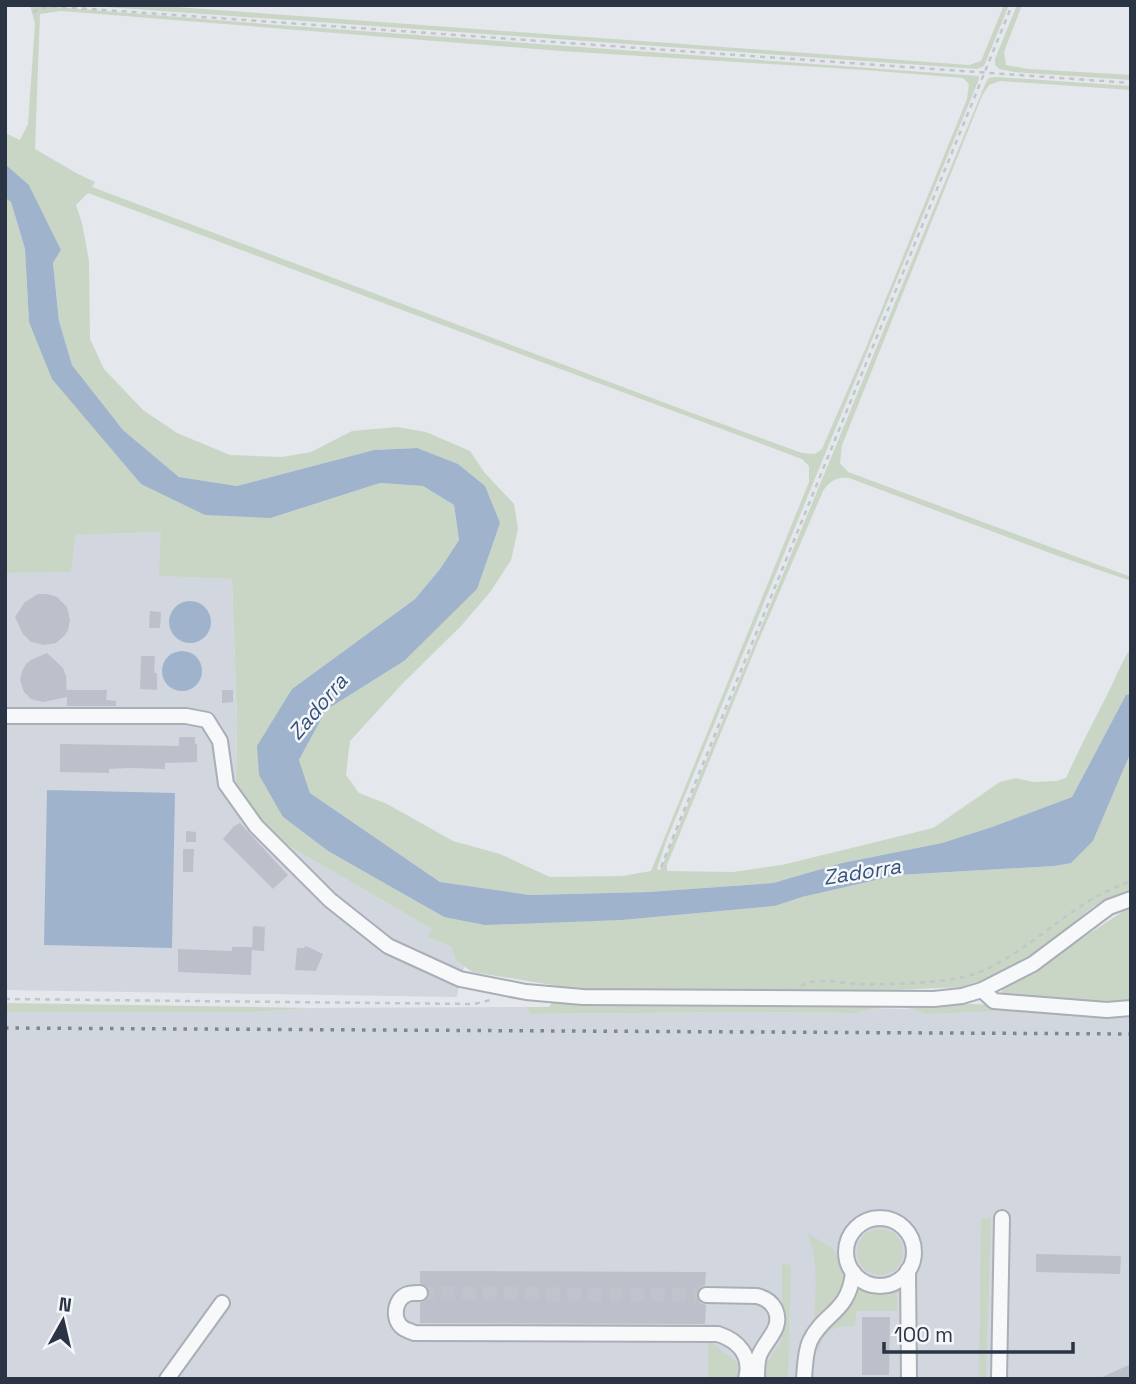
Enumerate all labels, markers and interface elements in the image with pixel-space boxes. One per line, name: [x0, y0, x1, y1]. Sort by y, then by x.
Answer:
water label: Zadorra: [282, 667, 354, 745]
water label: Zadorra: [821, 852, 903, 891]
north arrow: [28, 1286, 98, 1356]
text: N: [57, 1291, 73, 1318]
scale bar: [884, 1310, 1073, 1354]
text: 100 m: [894, 1321, 953, 1348]

